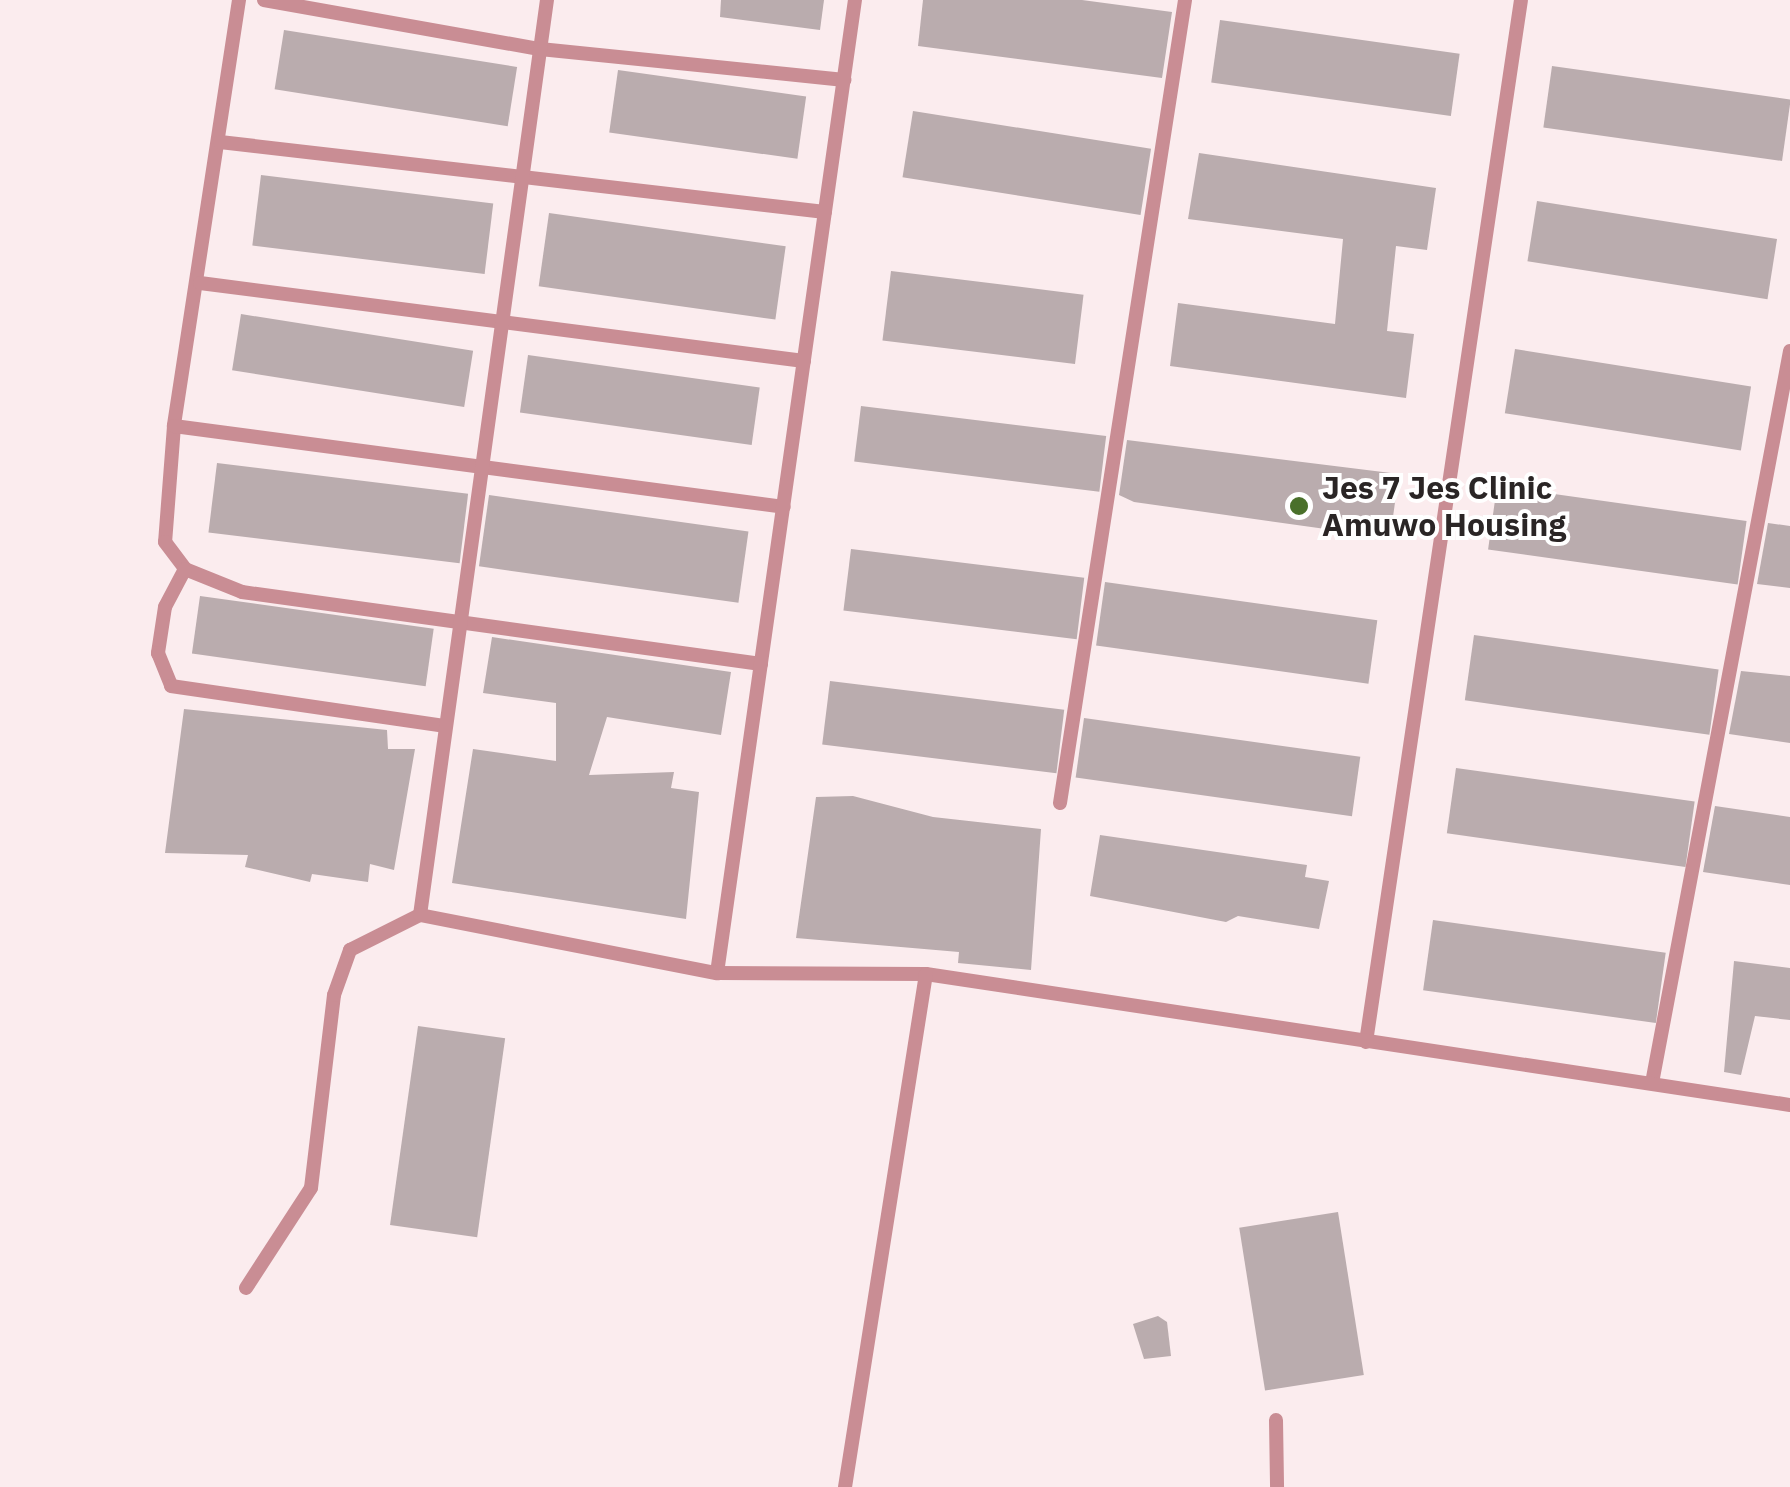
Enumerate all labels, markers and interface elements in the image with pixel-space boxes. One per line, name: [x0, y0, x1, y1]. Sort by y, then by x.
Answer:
place label: Jes 7 Jes Clinic Amuwo Housing: [1322, 469, 1566, 544]
marker: Jes 7 Jes Clinic Amuwo Housing: [1286, 493, 1312, 519]

